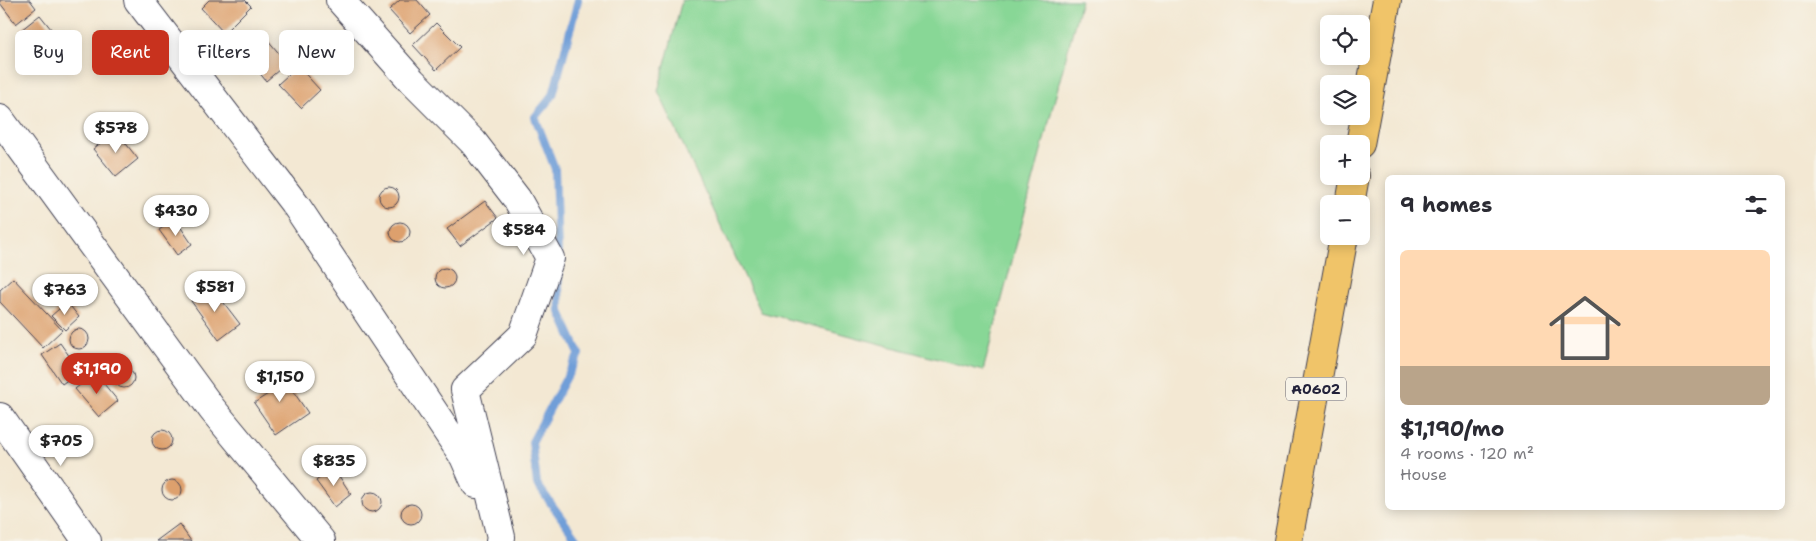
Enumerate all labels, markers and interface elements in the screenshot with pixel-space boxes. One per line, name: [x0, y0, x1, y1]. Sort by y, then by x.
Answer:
map controls: [1320, 15, 1370, 245]
button: locate: [1320, 15, 1370, 65]
chip: Buy: [15, 30, 82, 75]
chip: Rent: [92, 30, 169, 75]
chip: Filters: [179, 30, 269, 75]
chip: New: [279, 30, 354, 75]
button: layers: [1320, 75, 1370, 125]
pin: $578: [86, 112, 146, 154]
text: $578: [94, 117, 138, 138]
button: +: [1320, 135, 1370, 185]
text: 9 homes: [1400, 191, 1492, 219]
icon: filters: [1742, 191, 1770, 219]
pin: $430: [146, 194, 206, 237]
button: −: [1320, 195, 1370, 245]
text: $430: [154, 200, 198, 221]
pin: $584: [494, 214, 554, 256]
text: $584: [502, 219, 546, 240]
pin: $581: [185, 270, 245, 313]
pin: $763: [35, 274, 95, 316]
text: $581: [195, 276, 235, 297]
text: $763: [43, 279, 87, 300]
icon: home: [1540, 283, 1630, 373]
pin: $1,190: [56, 352, 138, 395]
text: $1,190: [72, 358, 122, 379]
pin: $1,150: [239, 360, 321, 403]
text: $1,150: [256, 366, 304, 387]
road number: A0602: [1286, 378, 1346, 400]
text: $1,190/mo: [1400, 415, 1504, 443]
pin: $705: [31, 424, 91, 467]
text: $705: [40, 430, 82, 451]
text: 4 rooms · 120 m²: [1400, 443, 1534, 464]
pin: $835: [304, 444, 364, 487]
text: $835: [312, 450, 356, 471]
text: House: [1400, 464, 1447, 485]

